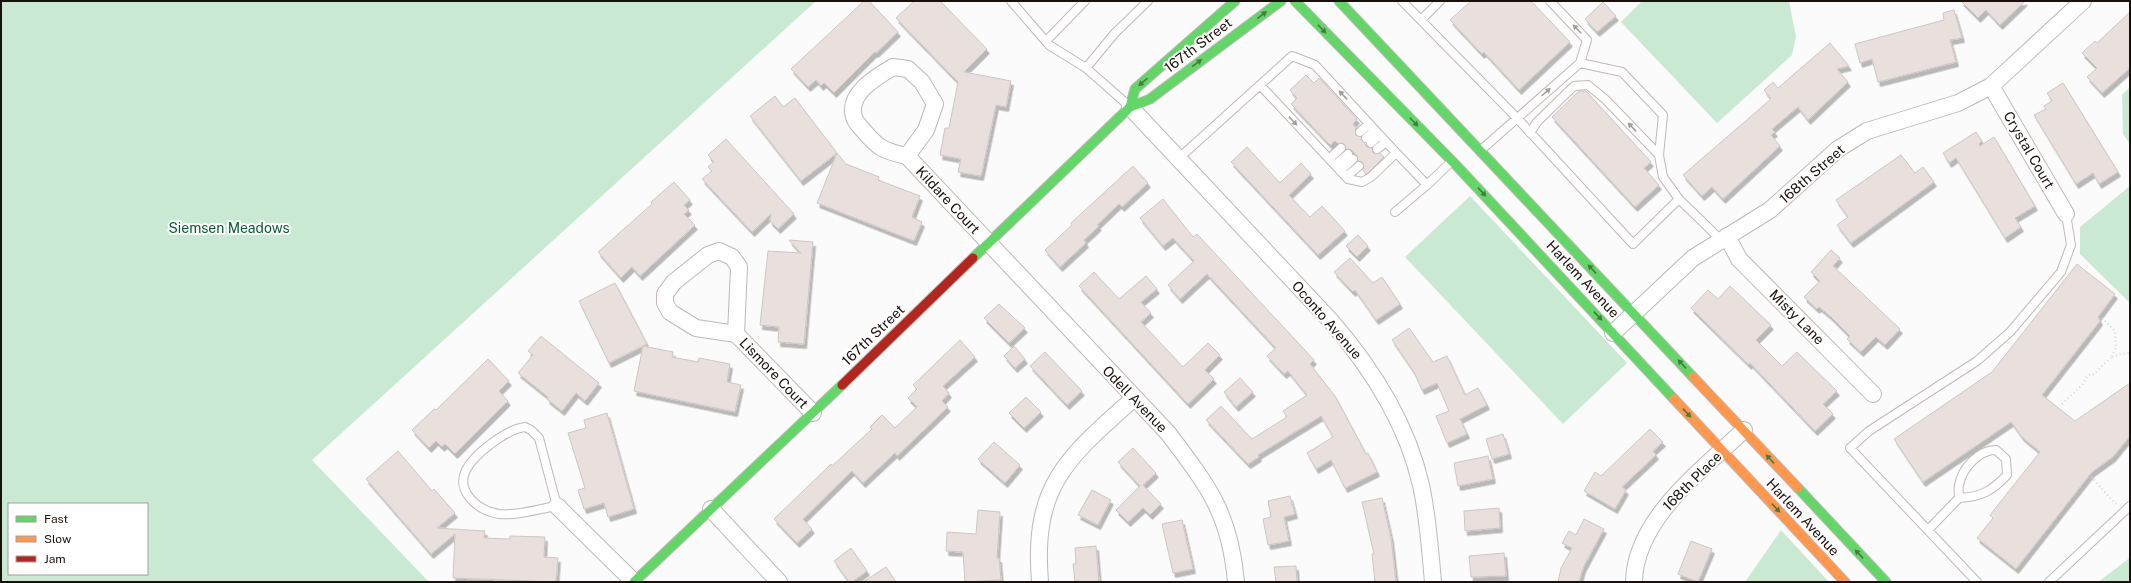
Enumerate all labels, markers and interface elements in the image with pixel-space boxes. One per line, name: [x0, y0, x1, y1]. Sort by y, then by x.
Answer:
one-way arrow: [1257, 11, 1268, 19]
street label: 167th Street: [1161, 14, 1235, 76]
one-way arrow: [1318, 24, 1327, 34]
one-way arrow: [1572, 24, 1582, 34]
one-way arrow: [1192, 59, 1203, 67]
one-way arrow: [1137, 77, 1148, 86]
one-way arrow: [1541, 88, 1551, 97]
one-way arrow: [1338, 90, 1347, 100]
street label: Crystal Court: [2000, 108, 2058, 192]
one-way arrow: [1288, 116, 1298, 126]
one-way arrow: [1409, 117, 1418, 127]
one-way arrow: [1627, 122, 1637, 132]
street label: 168th Street: [1776, 141, 1848, 207]
street label: Kildare Court: [913, 163, 983, 237]
one-way arrow: [1477, 187, 1487, 197]
park label: Siemsen Meadows: [168, 220, 290, 236]
street label: Harlem Avenue: [1543, 237, 1623, 321]
one-way arrow: [1588, 264, 1597, 274]
street label: Oconto Avenue: [1289, 278, 1365, 362]
street label: Misty Lane: [1766, 286, 1828, 348]
street label: 167th Street: [839, 301, 907, 369]
one-way arrow: [1593, 312, 1602, 321]
street label: Lismore Court: [736, 334, 812, 412]
one-way arrow: [1677, 359, 1686, 369]
street label: Odell Avenue: [1099, 362, 1171, 436]
one-way arrow: [1683, 408, 1692, 418]
street label: 168th Place: [1659, 448, 1725, 514]
one-way arrow: [1766, 454, 1775, 464]
street label: Harlem Avenue: [1763, 475, 1843, 559]
legend: [8, 503, 148, 575]
one-way arrow: [1771, 503, 1781, 513]
text: Fast: [44, 512, 69, 526]
text: Slow: [44, 532, 72, 546]
one-way arrow: [1855, 548, 1864, 559]
text: Jam: [44, 552, 66, 566]

